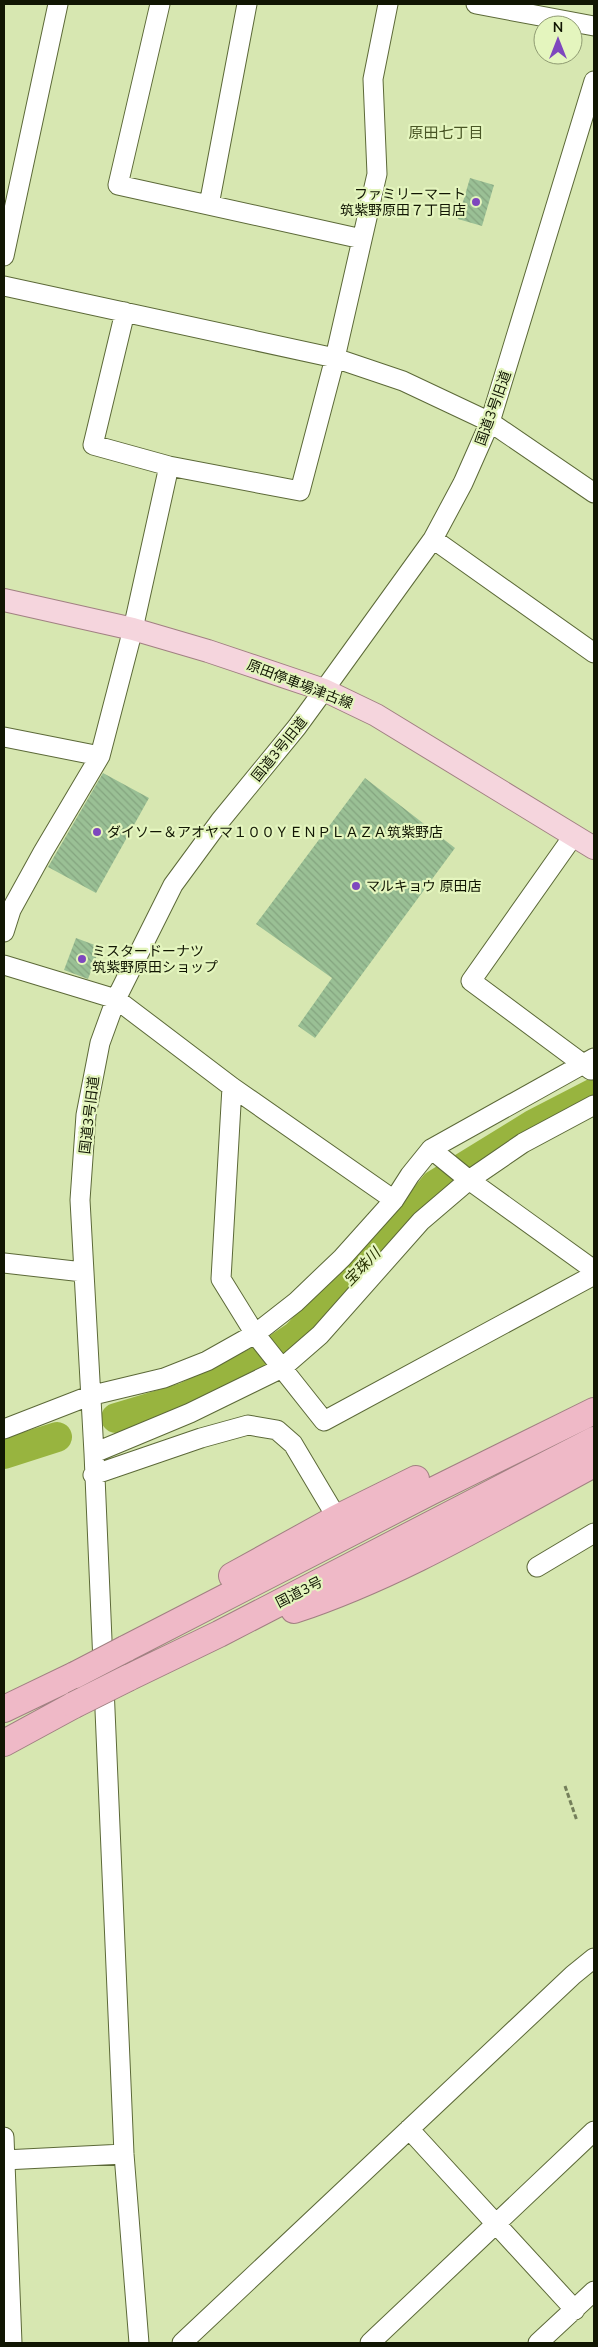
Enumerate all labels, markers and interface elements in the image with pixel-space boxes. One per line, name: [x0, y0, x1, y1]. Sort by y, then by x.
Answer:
north arrow: [533, 15, 583, 65]
text: N: [553, 18, 563, 37]
district label: 原田七丁目: [408, 123, 484, 143]
place label: ファミリーマート 筑紫野原田７丁目店: [340, 185, 466, 220]
marker: ファミリーマート 筑紫野原田７丁目店: [470, 196, 482, 208]
street label: 国道3号旧道: [471, 368, 516, 448]
street label: 原田停車場津古線: [244, 656, 356, 713]
street label: 国道3号旧道: [247, 713, 311, 786]
place label: ダイソー＆アオヤマ１００ＹＥＮＰＬＡＺＡ筑紫野店: [107, 823, 443, 842]
marker: ダイソー＆アオヤマ１００ＹＥＮＰＬＡＺＡ筑紫野店: [91, 826, 103, 838]
place label: マルキョウ 原田店: [366, 877, 482, 896]
marker: マルキョウ 原田店: [350, 880, 362, 892]
place label: ミスタードーナツ 筑紫野原田ショップ: [92, 942, 218, 977]
marker: ミスタードーナツ 筑紫野原田ショップ: [76, 953, 88, 965]
street label: 国道3号旧道: [75, 1075, 104, 1155]
water label: 宝珠川: [339, 1242, 386, 1290]
street label: 国道3号: [272, 1573, 326, 1612]

